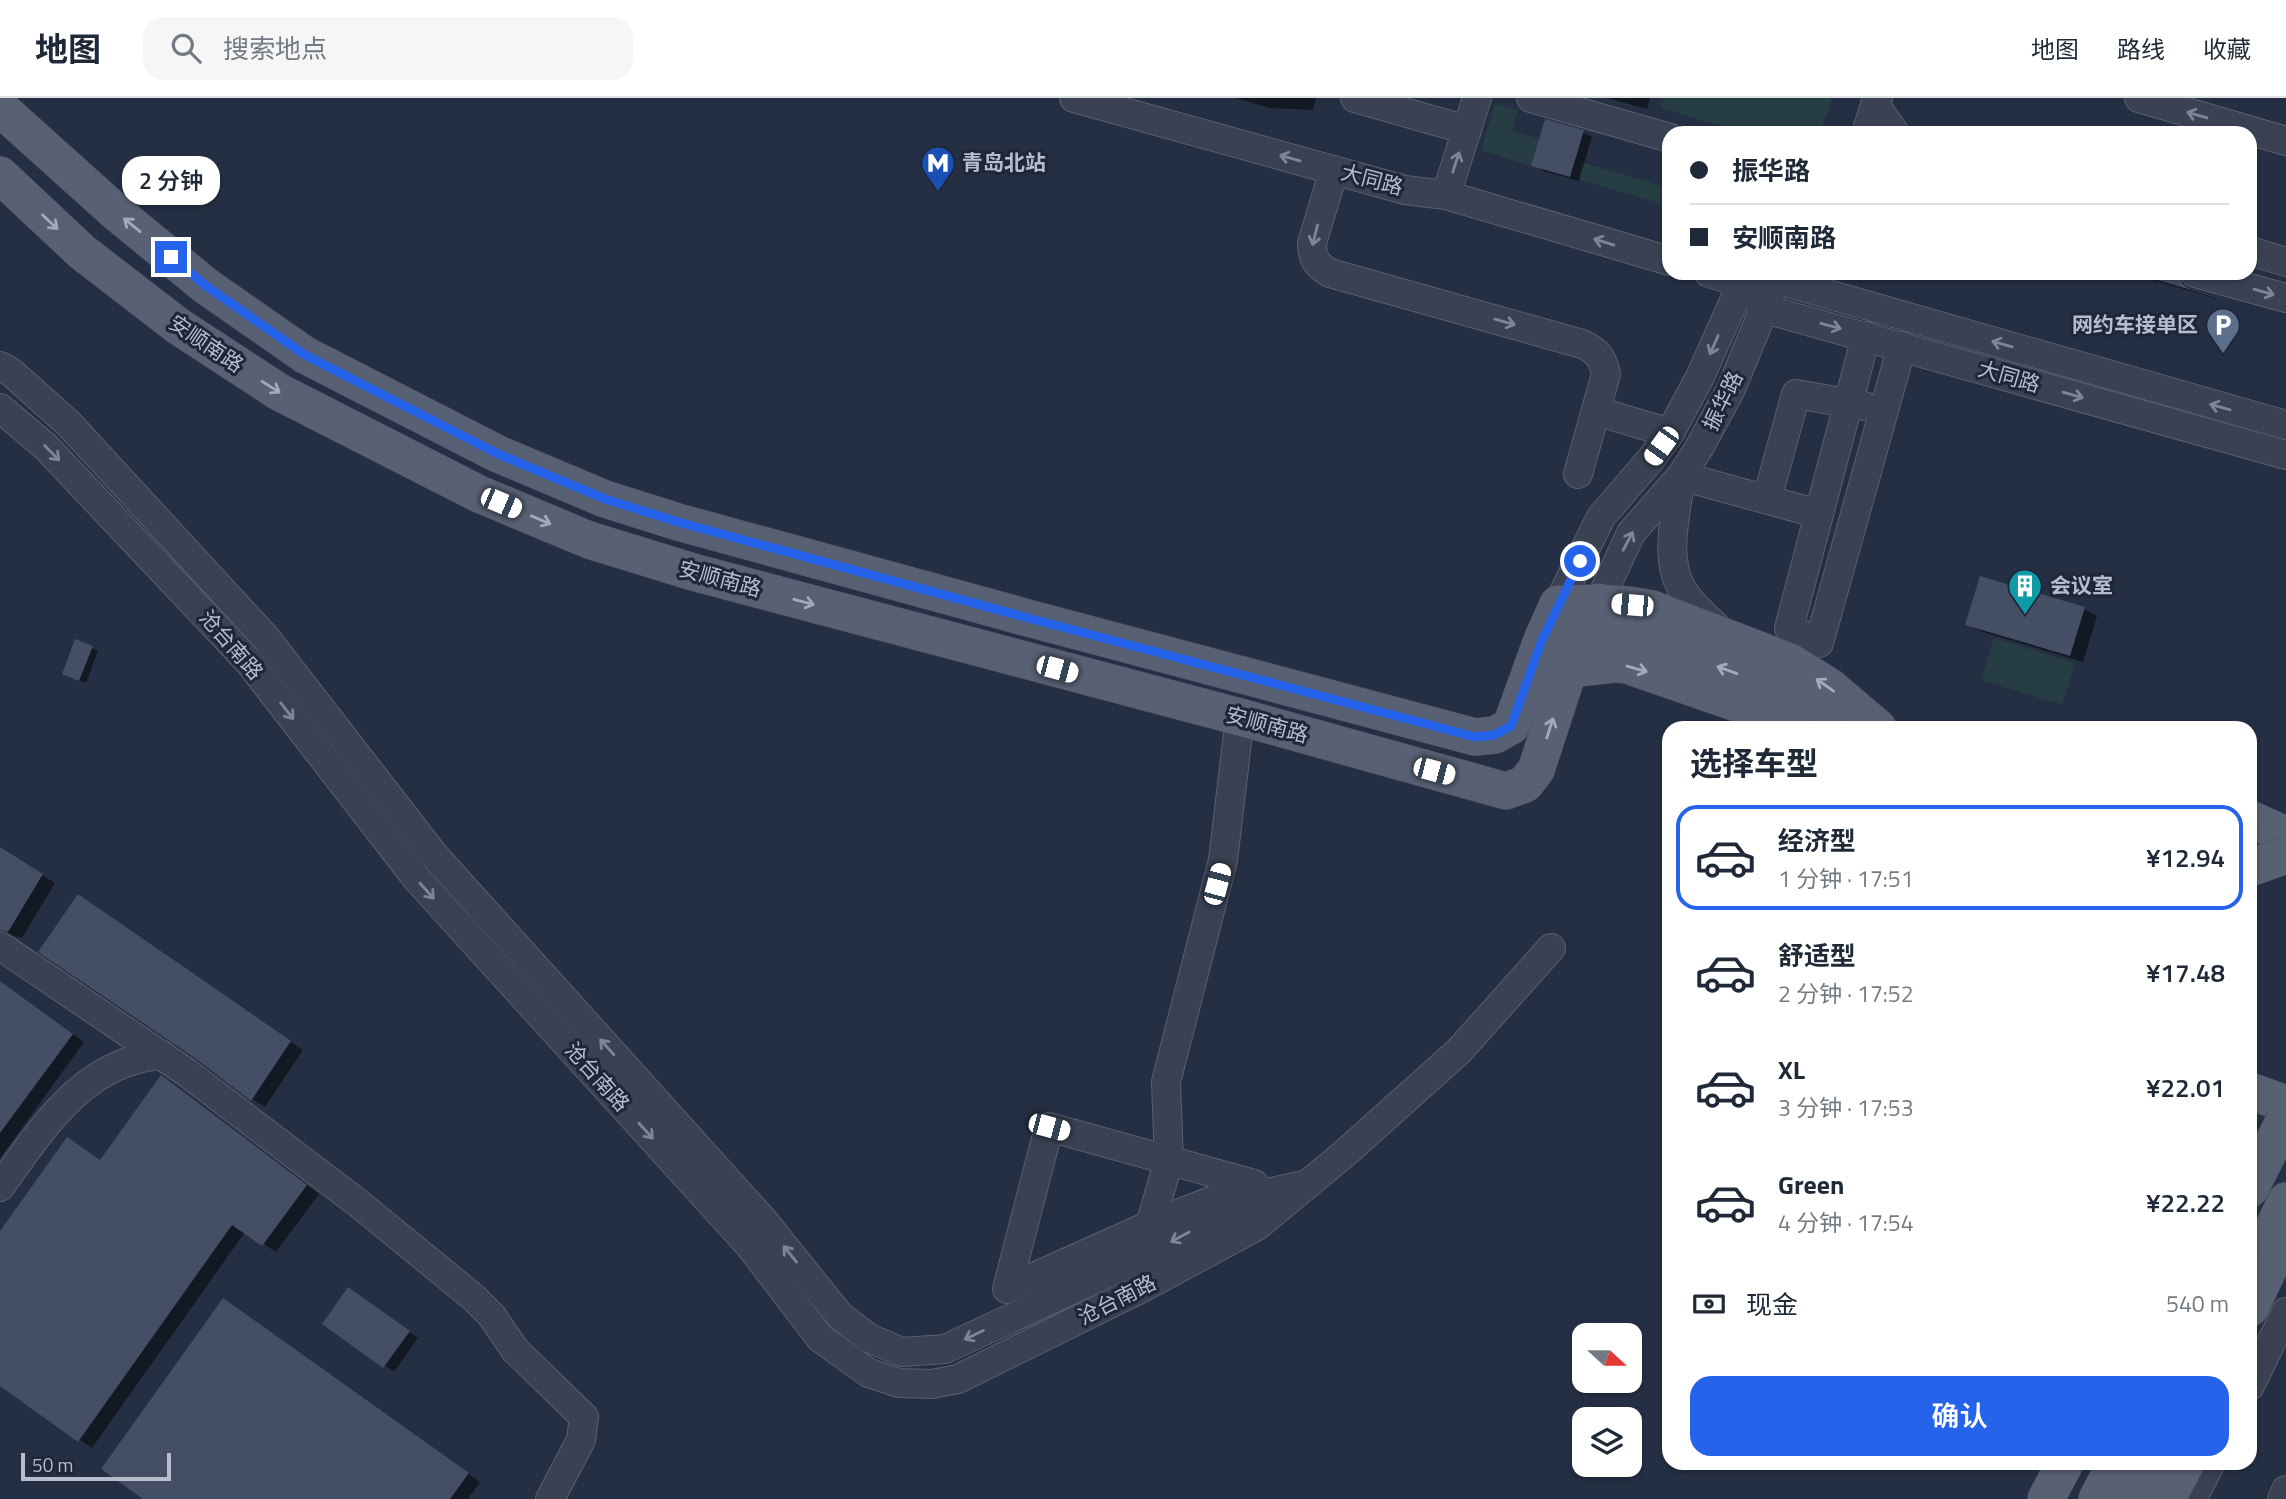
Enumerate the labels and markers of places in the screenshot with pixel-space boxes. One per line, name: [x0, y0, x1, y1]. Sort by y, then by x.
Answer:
metro station icon: 青岛北站: [919, 144, 957, 193]
place label: 青岛北站: [962, 146, 1046, 178]
parking icon: 网约车接单区: [2204, 306, 2242, 355]
place label: 网约车接单区: [2072, 308, 2198, 340]
building icon: 会议室: [2006, 567, 2044, 616]
place label: 会议室: [2050, 569, 2113, 601]

